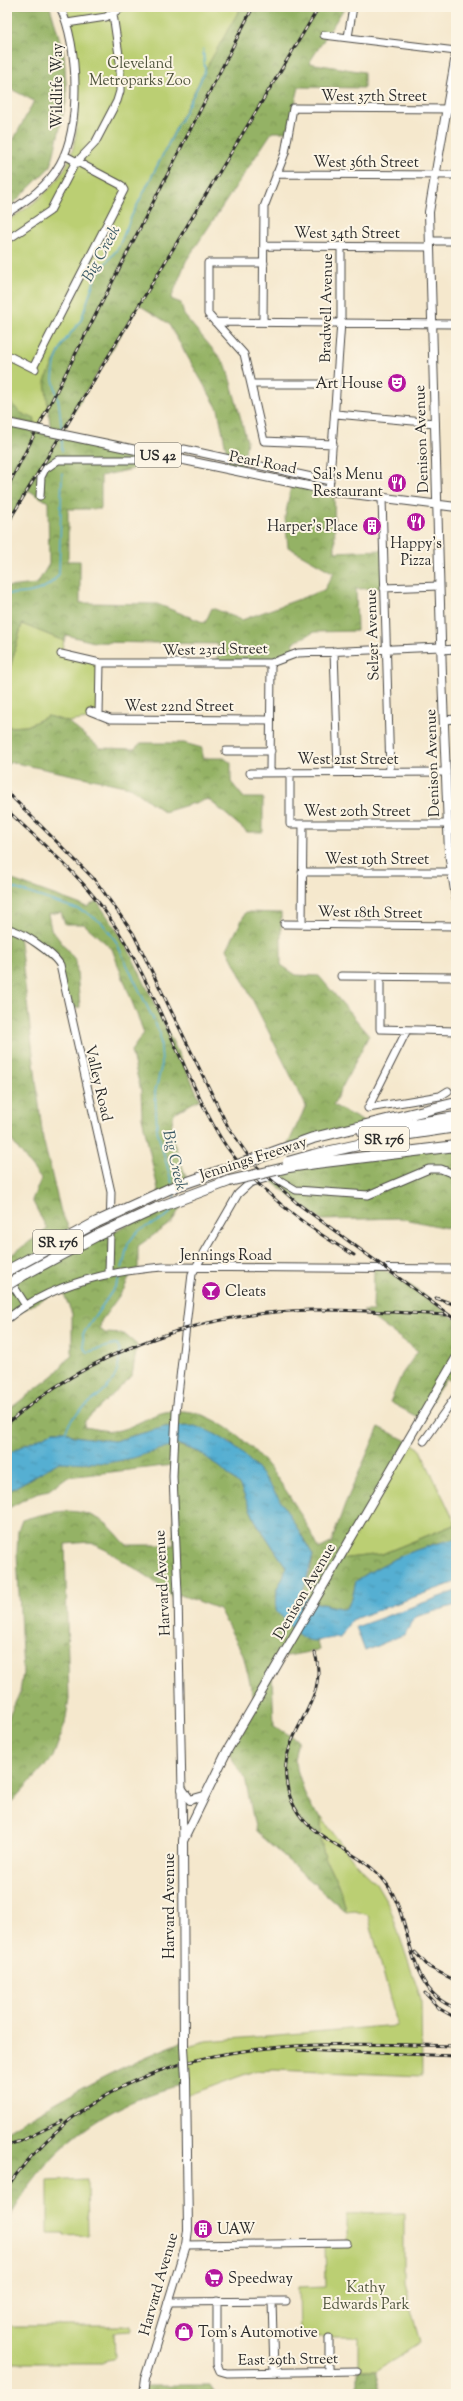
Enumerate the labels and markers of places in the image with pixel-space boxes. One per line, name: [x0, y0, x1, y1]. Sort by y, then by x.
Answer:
theatre icon: Art House: [386, 372, 408, 394]
place label: Art House: [316, 374, 383, 395]
place label: Sal's Menu Restaurant: [313, 465, 383, 503]
restaurant icon: Sal's Menu Restaurant: [386, 472, 408, 494]
restaurant icon: Happy's Pizza: [405, 511, 427, 533]
building icon: Harper's Place: [361, 515, 383, 537]
place label: Harper's Place: [267, 517, 358, 538]
place label: Happy's Pizza: [390, 534, 442, 572]
bar icon: Cleats: [200, 1280, 222, 1302]
place label: Cleats: [225, 1282, 266, 1303]
building icon: UAW: [192, 2218, 214, 2240]
place label: UAW: [217, 2220, 255, 2241]
supermarket icon: Speedway: [203, 2267, 225, 2289]
place label: Speedway: [228, 2269, 293, 2290]
shop icon: Tom's Automotive: [173, 2321, 195, 2343]
place label: Tom's Automotive: [198, 2323, 318, 2344]

